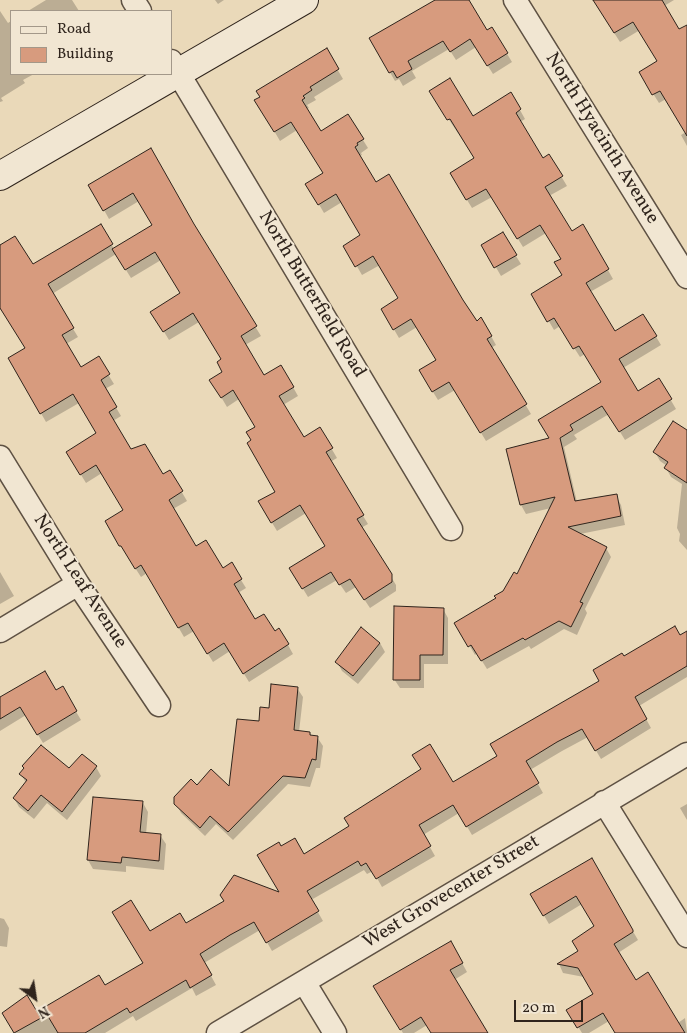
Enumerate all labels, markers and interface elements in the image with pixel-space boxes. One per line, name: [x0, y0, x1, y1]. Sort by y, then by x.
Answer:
legend: [10, 10, 172, 75]
text: Road: [57, 19, 91, 40]
text: Building: [57, 44, 113, 65]
street label: North Hyacinth Avenue: [539, 49, 663, 229]
street label: North Butterfield Road: [252, 208, 370, 382]
street label: North Leaf Avenue: [27, 511, 131, 653]
street label: West Grovecenter Street: [360, 831, 544, 955]
north arrow: [10, 973, 60, 1023]
scale bar: [517, 990, 586, 1022]
text: 20 m: [522, 998, 555, 1019]
text: N: [34, 1001, 52, 1022]

